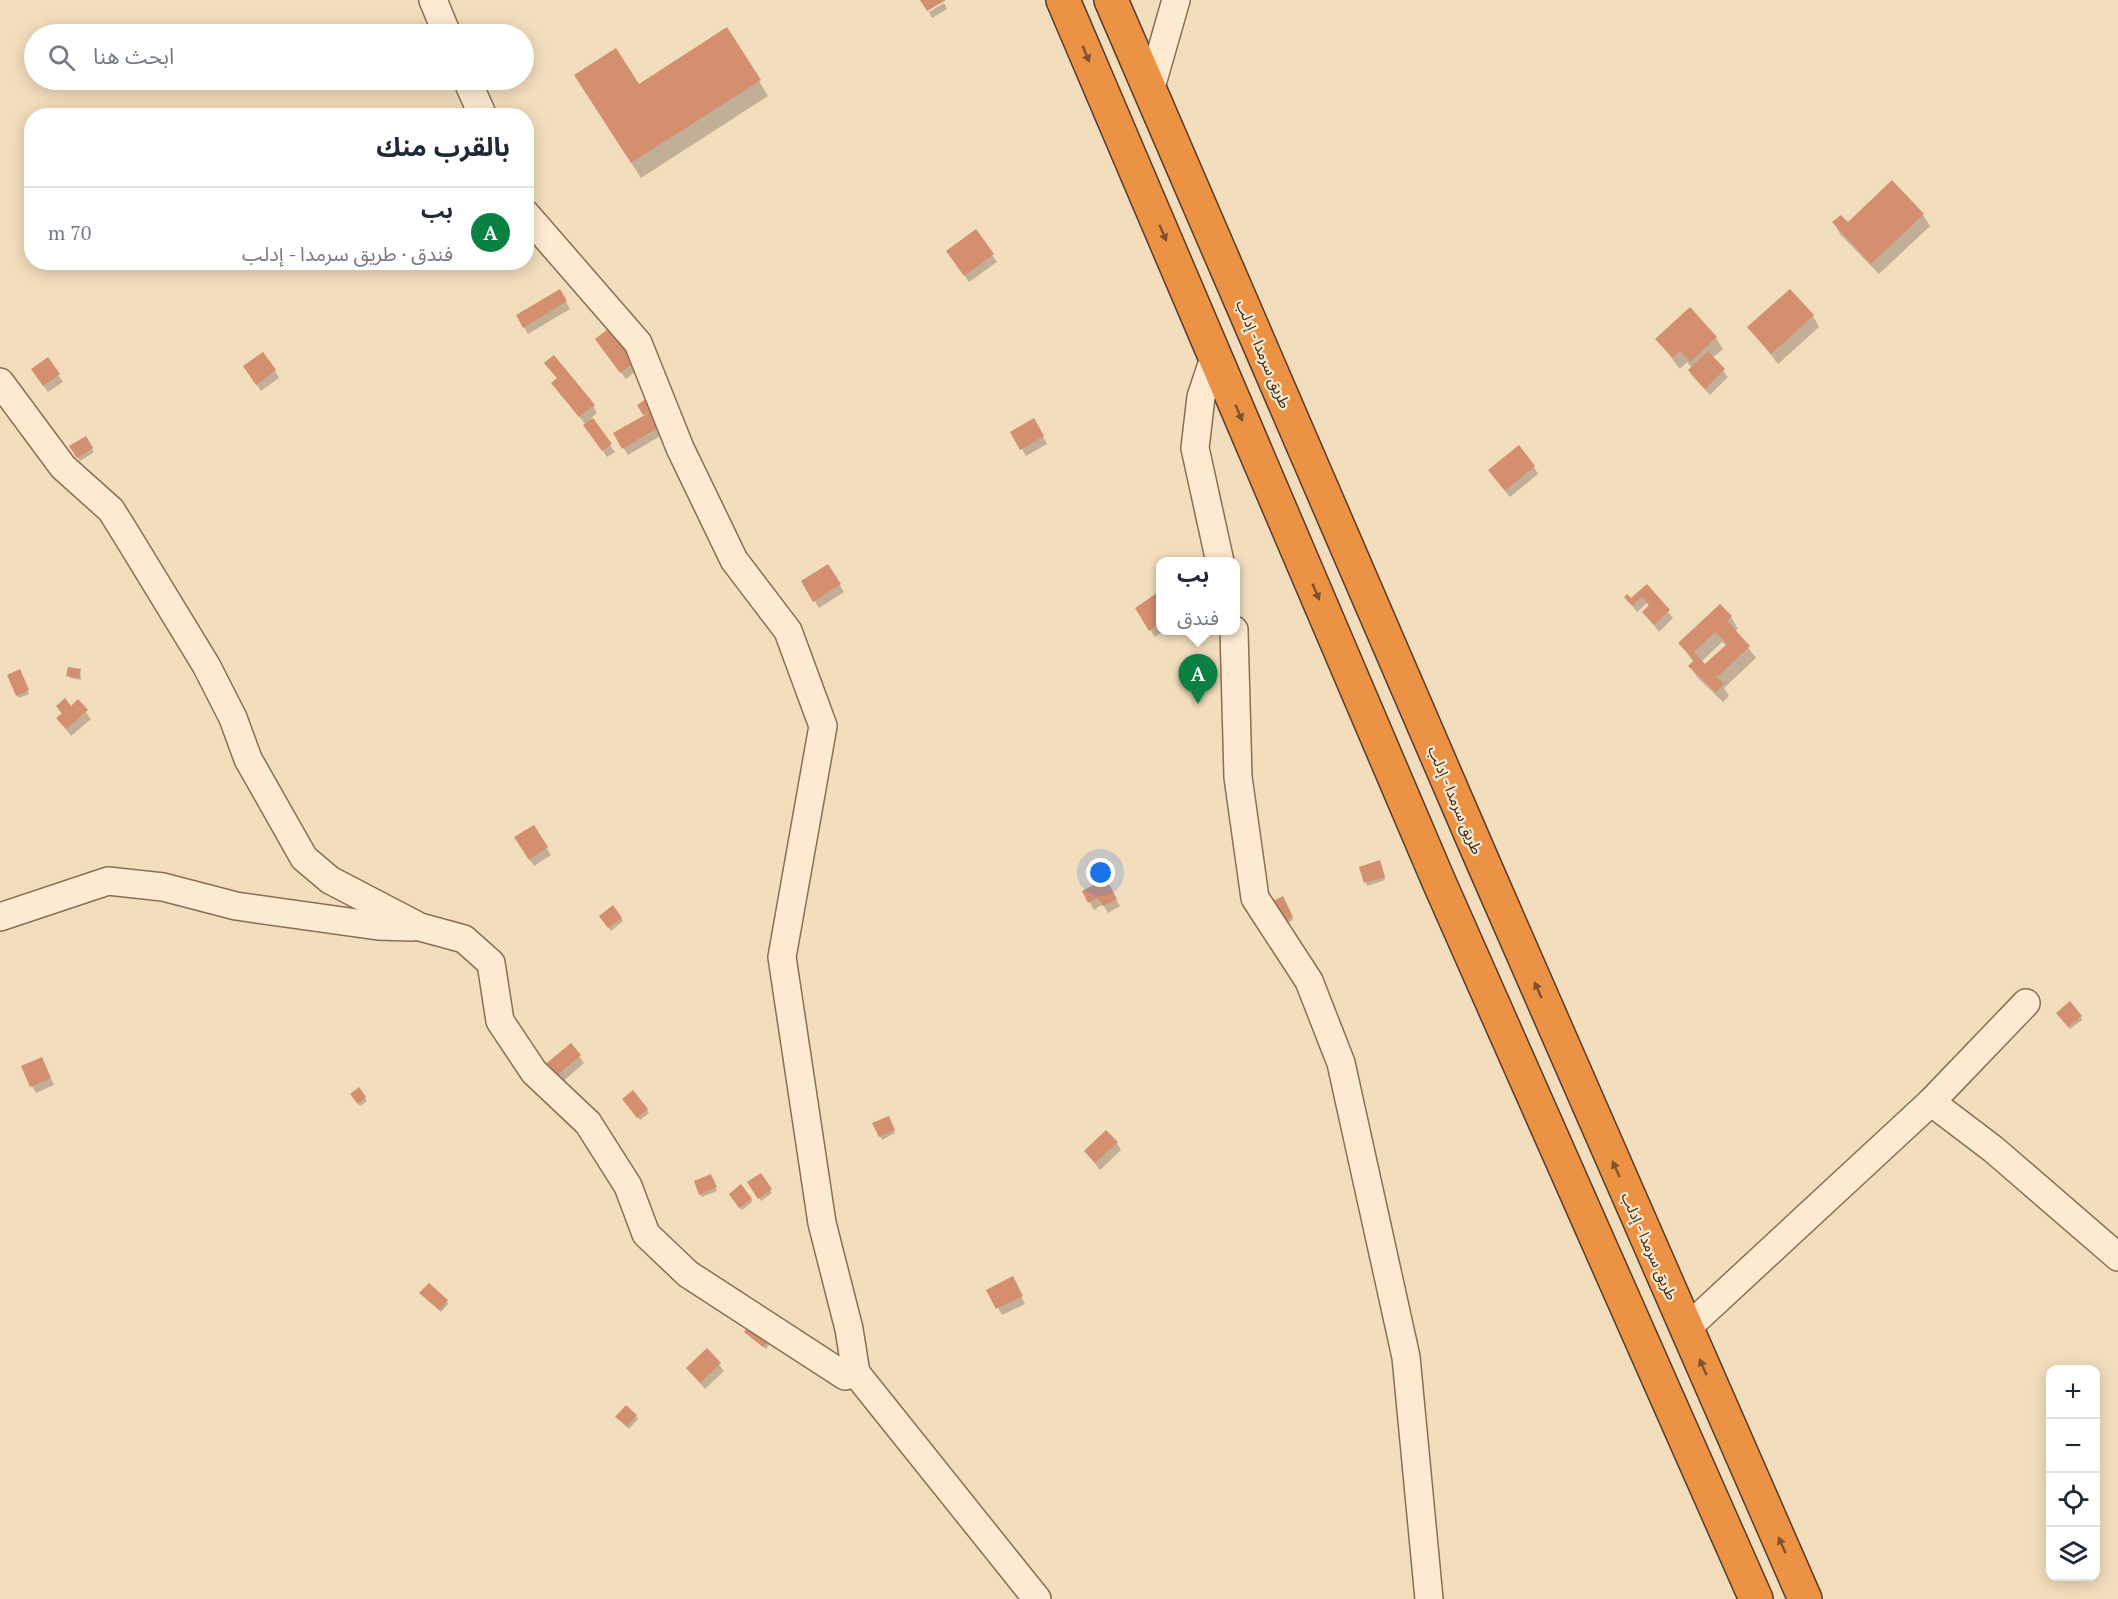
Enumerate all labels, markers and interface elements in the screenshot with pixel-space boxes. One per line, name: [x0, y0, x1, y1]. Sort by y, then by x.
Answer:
search box: [24, 24, 534, 90]
icon: search: [45, 41, 78, 74]
text: ابحث هنا: [93, 41, 174, 70]
one-way arrow: [1081, 45, 1091, 63]
text: بالقرب منك: [376, 129, 510, 163]
text: بب: [421, 195, 453, 224]
text: 70 m: [48, 219, 91, 246]
text: A: [483, 219, 498, 246]
one-way arrow: [1159, 224, 1168, 242]
text: فندق · طريق سرمدا - إدلب: [242, 240, 453, 267]
street label: طريق سرمدا - إدلب: [1231, 297, 1296, 412]
one-way arrow: [1235, 404, 1244, 421]
popup: [1156, 557, 1240, 635]
text: بب: [1177, 559, 1209, 588]
one-way arrow: [1312, 583, 1321, 601]
text: فندق: [1177, 604, 1219, 631]
pin: A: [1178, 654, 1218, 704]
street label: طريق سرمدا - إدلب: [1423, 743, 1488, 858]
your location: [1086, 858, 1115, 887]
one-way arrow: [1534, 982, 1543, 999]
one-way arrow: [1612, 1161, 1621, 1178]
street label: طريق سرمدا - إدلب: [1616, 1189, 1683, 1303]
one-way arrow: [1698, 1358, 1707, 1376]
map controls: [2046, 1365, 2100, 1581]
button: +: [2046, 1365, 2100, 1419]
button: −: [2046, 1419, 2100, 1473]
button: locate: [2046, 1473, 2100, 1527]
button: layers: [2046, 1527, 2100, 1581]
one-way arrow: [1777, 1536, 1787, 1554]

